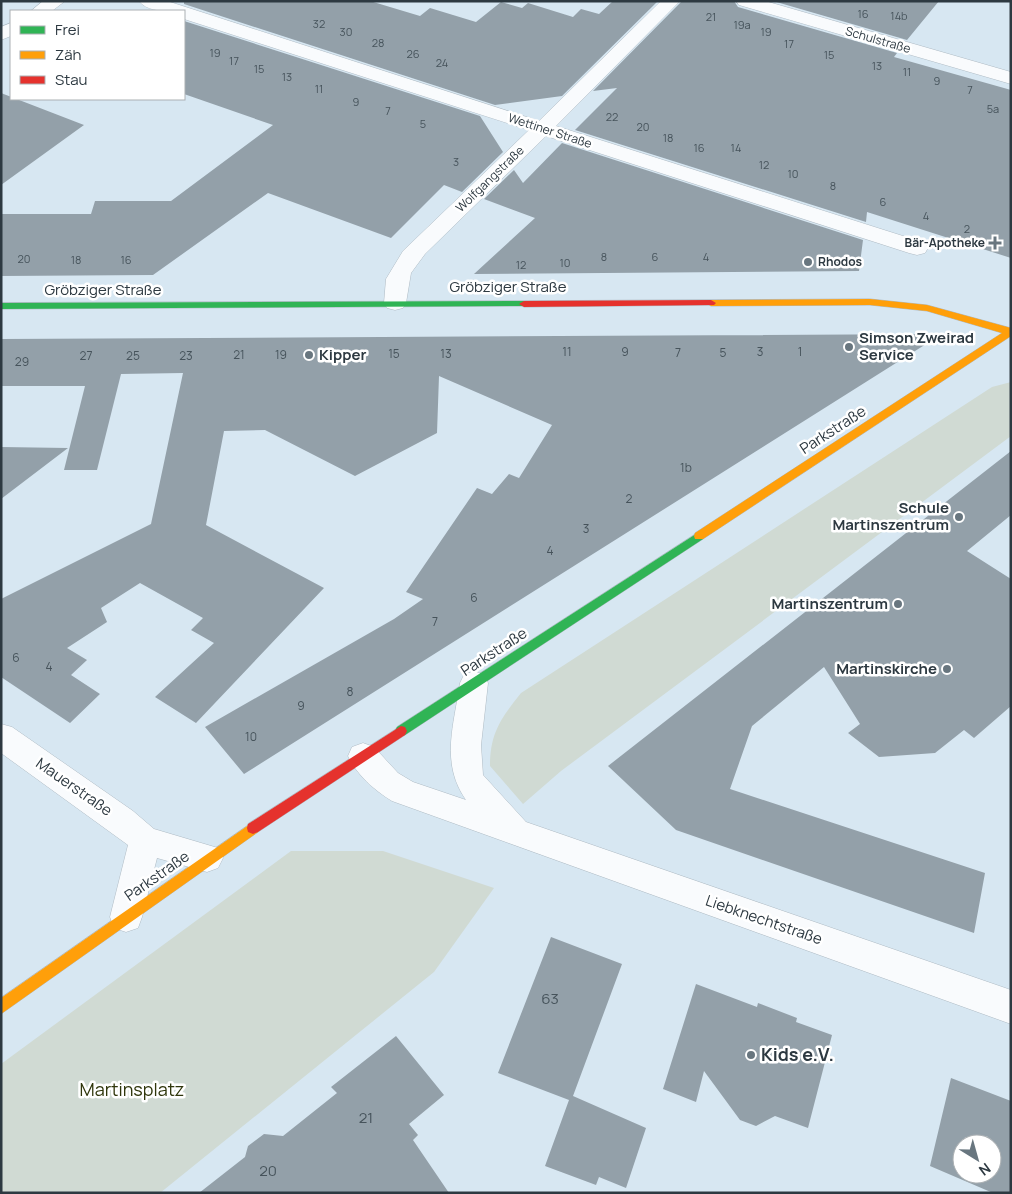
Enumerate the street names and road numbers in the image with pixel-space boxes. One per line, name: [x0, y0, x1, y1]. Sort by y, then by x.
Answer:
street label: Schulstraße: [844, 22, 913, 57]
street label: Wettiner Straße: [506, 109, 594, 152]
street label: Wolfgangstraße: [452, 142, 527, 216]
street label: Gröbziger Straße: [449, 276, 567, 297]
street label: Gröbziger Straße: [44, 279, 162, 300]
street label: Parkstraße: [796, 400, 870, 459]
street label: Parkstraße: [457, 622, 531, 681]
street label: Mauerstraße: [32, 753, 117, 821]
street label: Parkstraße: [120, 845, 194, 906]
street label: Liebknechtstraße: [703, 890, 826, 949]

